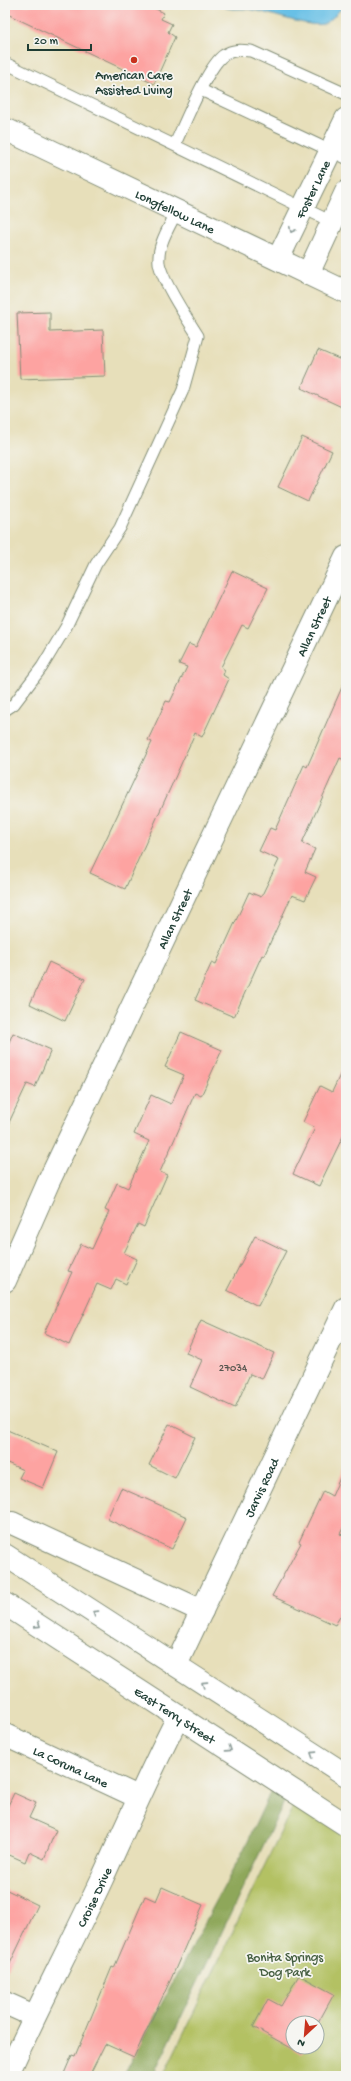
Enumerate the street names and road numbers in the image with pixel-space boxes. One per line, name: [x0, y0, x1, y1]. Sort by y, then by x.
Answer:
street label: Foster Lane: [293, 158, 335, 222]
street label: Longfellow Lane: [132, 187, 217, 238]
street label: Allan Street: [295, 593, 337, 659]
street label: Allan Street: [156, 886, 198, 952]
street label: Jarvis Road: [243, 1455, 284, 1520]
street label: East Terry Street: [131, 1685, 219, 1749]
street label: La Coruna Lane: [30, 1744, 110, 1792]
street label: Croise Drive: [75, 1865, 116, 1930]

